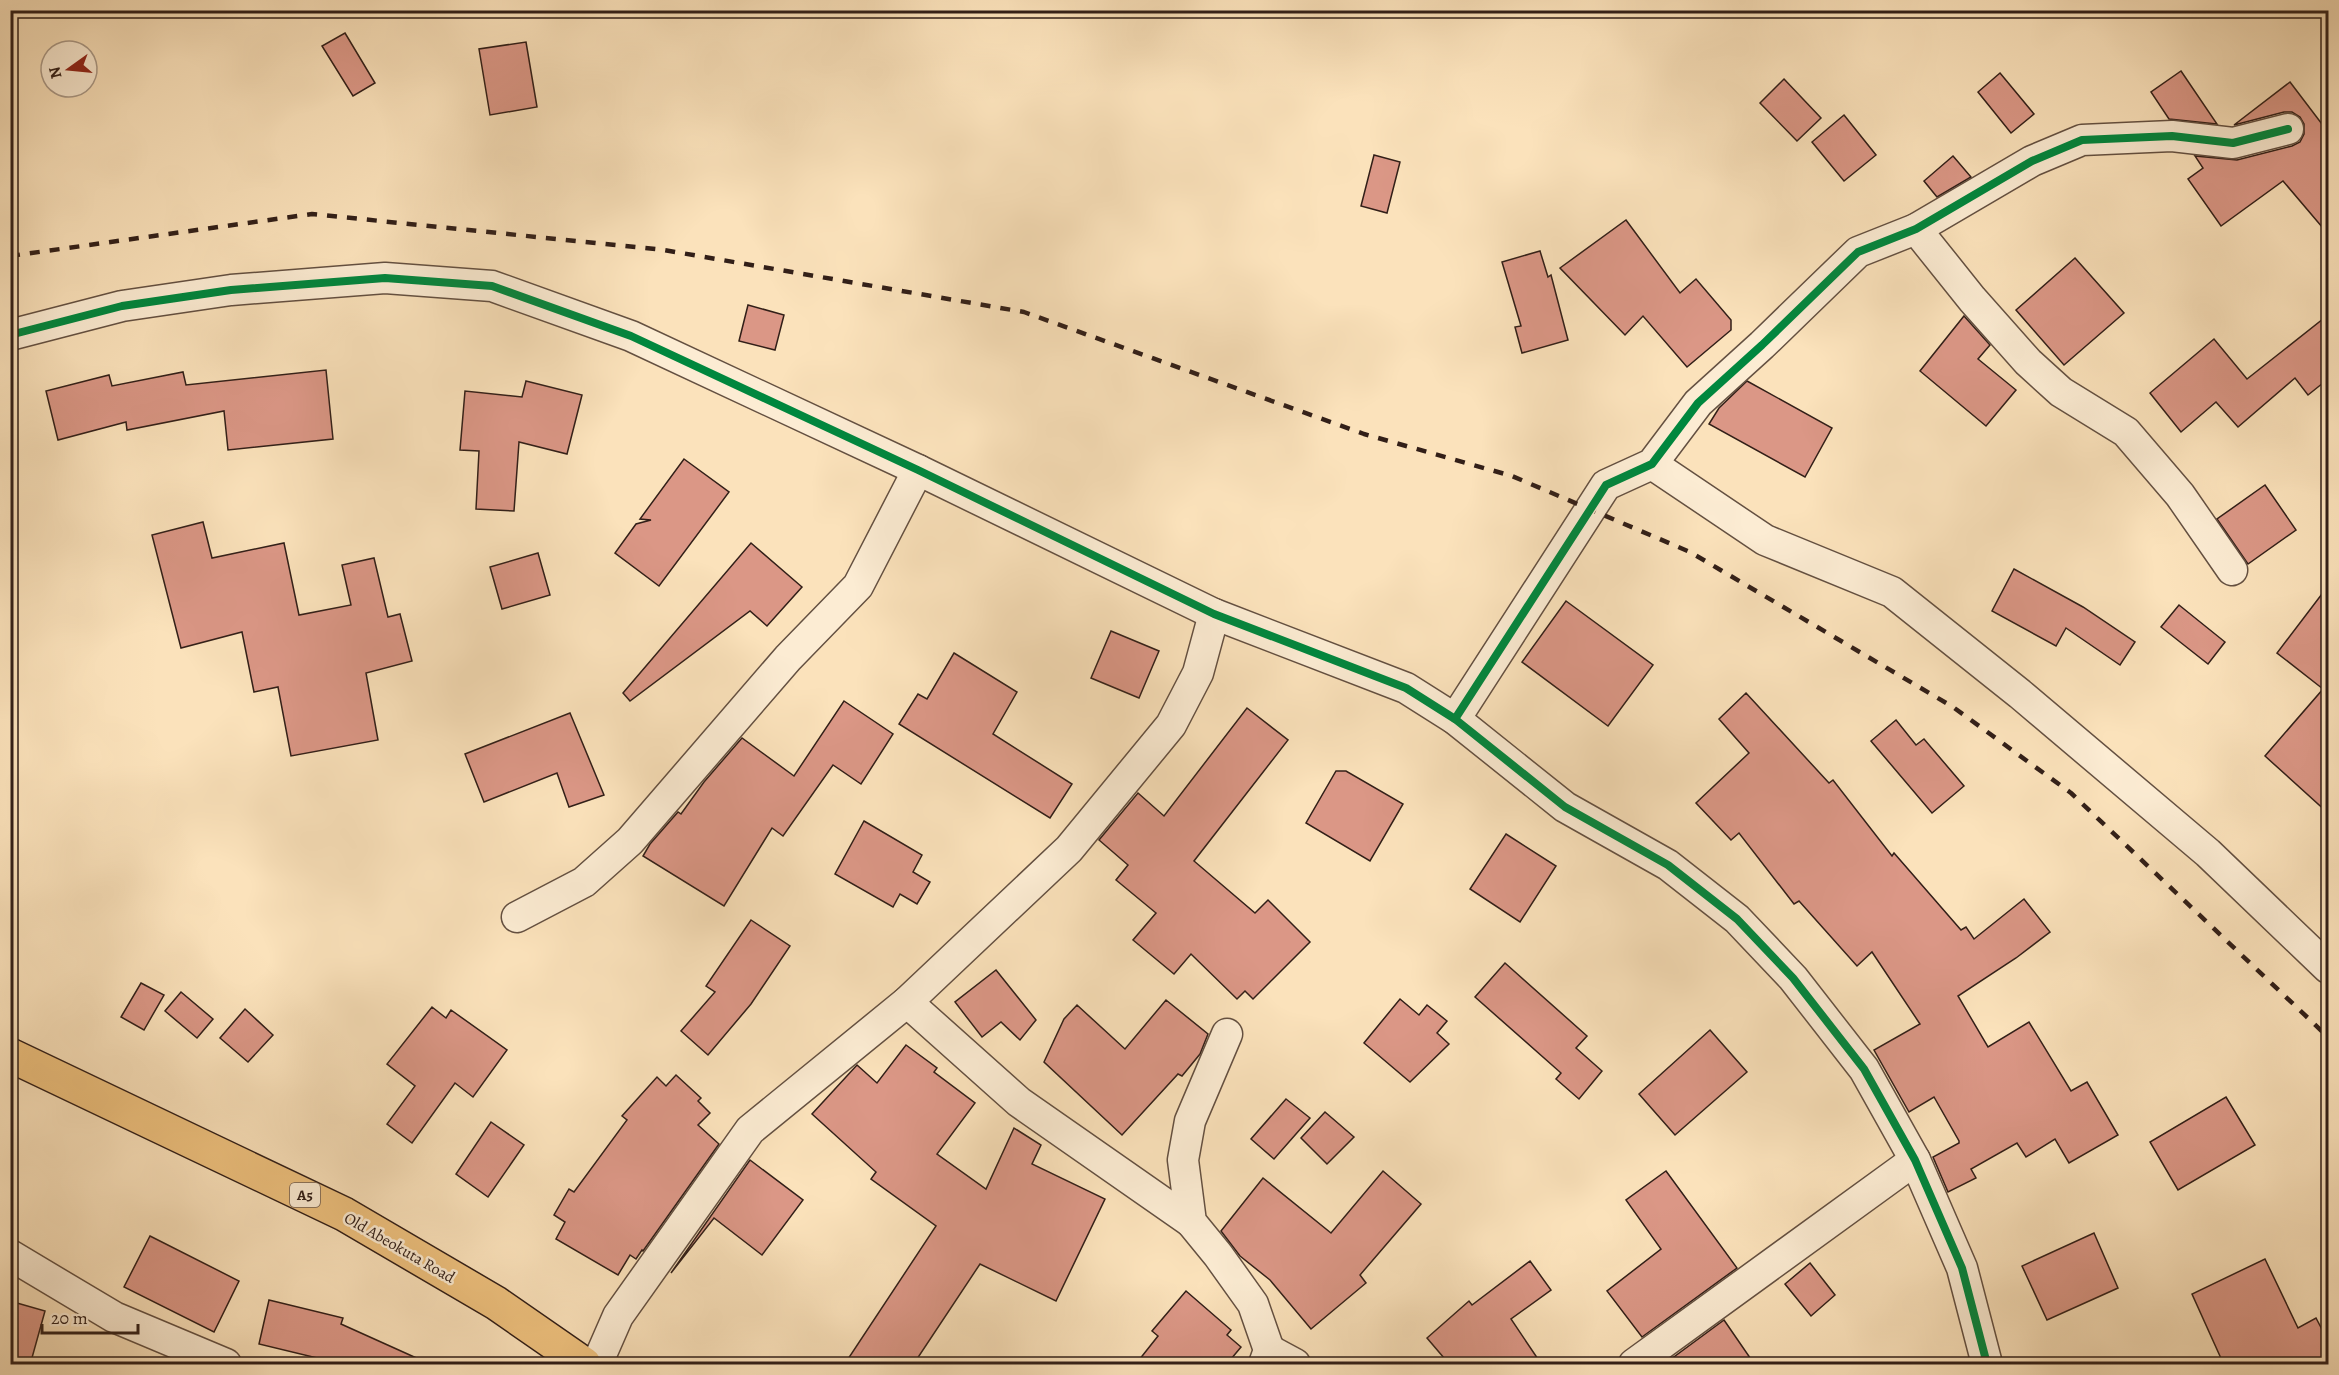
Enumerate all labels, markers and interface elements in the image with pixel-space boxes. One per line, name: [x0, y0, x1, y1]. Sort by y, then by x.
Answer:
north arrow: [39, 39, 99, 99]
text: N: [43, 64, 68, 81]
road number: A5: [290, 1183, 320, 1207]
street label: Old Abeokuta Road: [340, 1207, 459, 1289]
scale bar: [42, 1297, 138, 1335]
text: 20 m: [51, 1306, 88, 1330]

